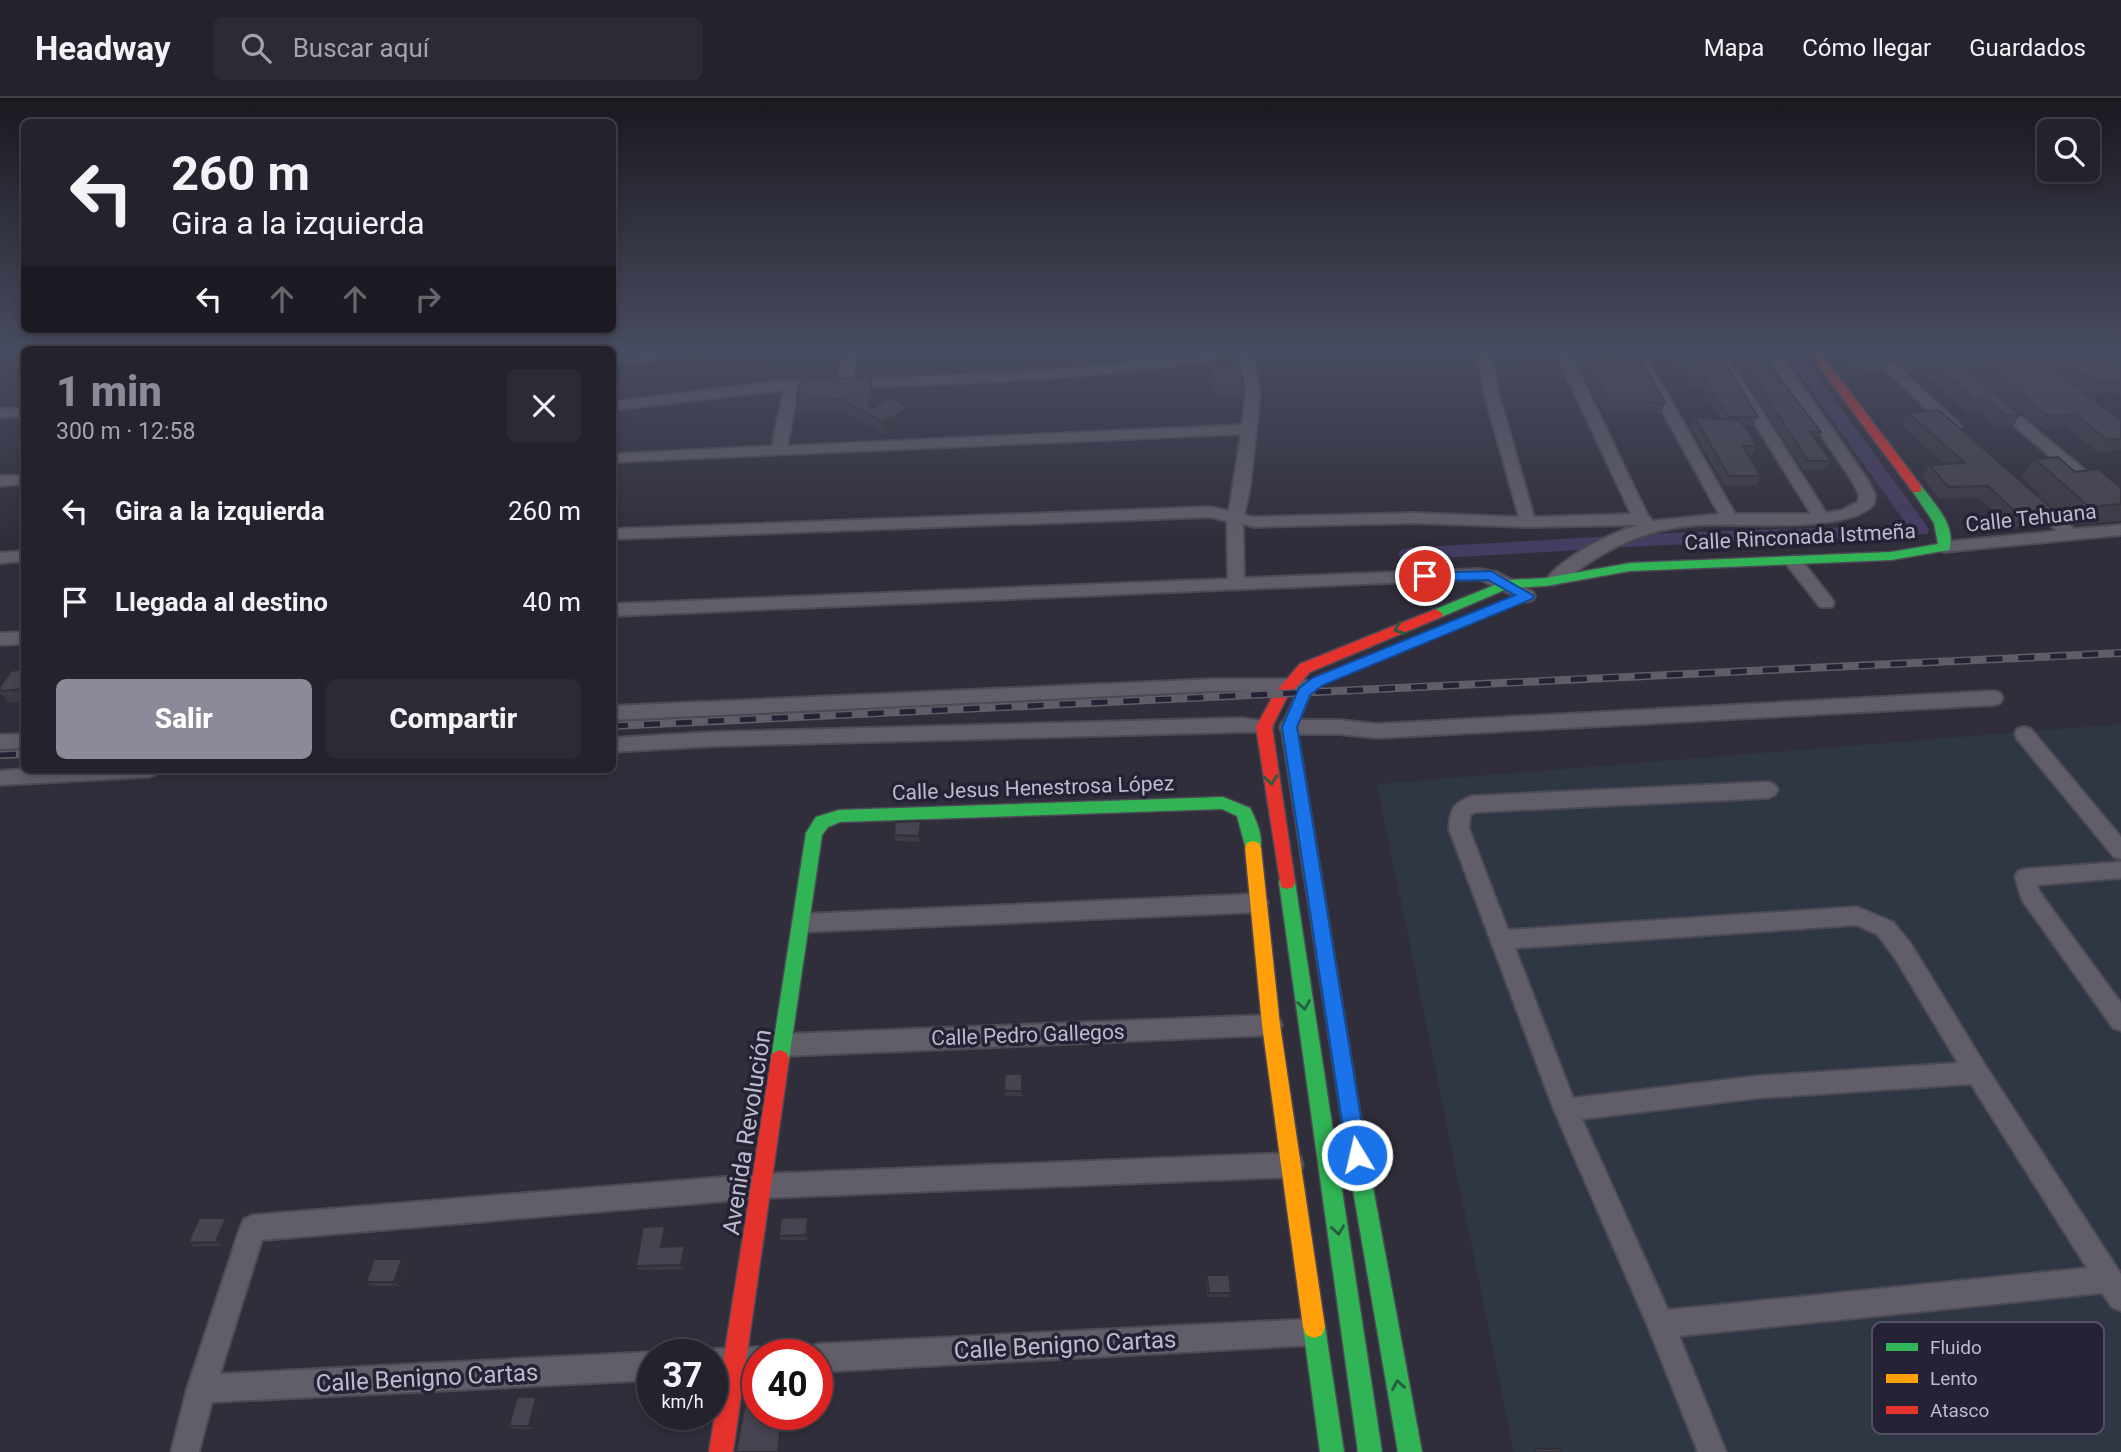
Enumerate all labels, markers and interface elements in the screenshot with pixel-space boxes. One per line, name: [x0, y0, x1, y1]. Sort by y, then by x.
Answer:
search box: [213, 17, 703, 80]
text: Headway: [35, 29, 171, 68]
icon: search: [237, 29, 275, 67]
text: Buscar aquí: [293, 33, 429, 63]
text: Mapa: [1704, 34, 1764, 62]
text: Cómo llegar: [1802, 34, 1931, 62]
text: Guardados: [1969, 34, 2086, 62]
map controls: [2037, 119, 2100, 182]
button: search: [2037, 119, 2100, 182]
text: 260 m: [171, 145, 310, 202]
icon: left: [56, 147, 147, 238]
text: Gira a la izquierda: [171, 204, 425, 242]
icon: left: [190, 280, 228, 318]
icon: ahead: [263, 280, 301, 318]
icon: ahead: [336, 280, 374, 318]
icon: right: [409, 280, 447, 318]
text: 1 min: [56, 367, 162, 416]
button: close: [507, 369, 581, 443]
text: 300 m · 12:58: [56, 418, 195, 445]
icon: left: [56, 492, 94, 530]
text: Gira a la izquierda: [115, 496, 325, 526]
text: 260 m: [508, 496, 581, 526]
street label: Calle Tehuana: [1964, 499, 2098, 537]
street label: Calle Rinconada Istmeña: [1684, 519, 1916, 555]
pin: [1395, 546, 1455, 606]
icon: arrive: [1406, 557, 1444, 595]
icon: arrive: [56, 583, 94, 621]
text: Llegada al destino: [115, 587, 328, 617]
text: 40 m: [523, 587, 581, 617]
one-way arrow: [1393, 621, 1406, 635]
button: Salir: [56, 679, 312, 759]
button: Compartir: [326, 679, 581, 759]
street label: Calle Jesus Henestrosa López: [891, 771, 1175, 805]
one-way arrow: [1263, 774, 1278, 786]
one-way arrow: [1296, 999, 1311, 1011]
street label: Calle Pedro Gallegos: [931, 1020, 1125, 1050]
street label: Avenida Revolución: [717, 1027, 777, 1237]
position arrow: [1320, 1118, 1394, 1192]
one-way arrow: [1330, 1224, 1345, 1236]
legend: [1872, 1322, 2104, 1434]
street label: Calle Benigno Cartas: [953, 1325, 1177, 1365]
text: Fluido: [1930, 1336, 1982, 1359]
speed limit sign: 40: [742, 1339, 833, 1430]
text: 37: [662, 1355, 703, 1396]
street label: Calle Benigno Cartas: [315, 1358, 539, 1398]
text: Lento: [1930, 1367, 1978, 1390]
one-way arrow: [1391, 1379, 1406, 1391]
text: km/h: [661, 1391, 704, 1412]
text: Atasco: [1930, 1399, 1989, 1422]

